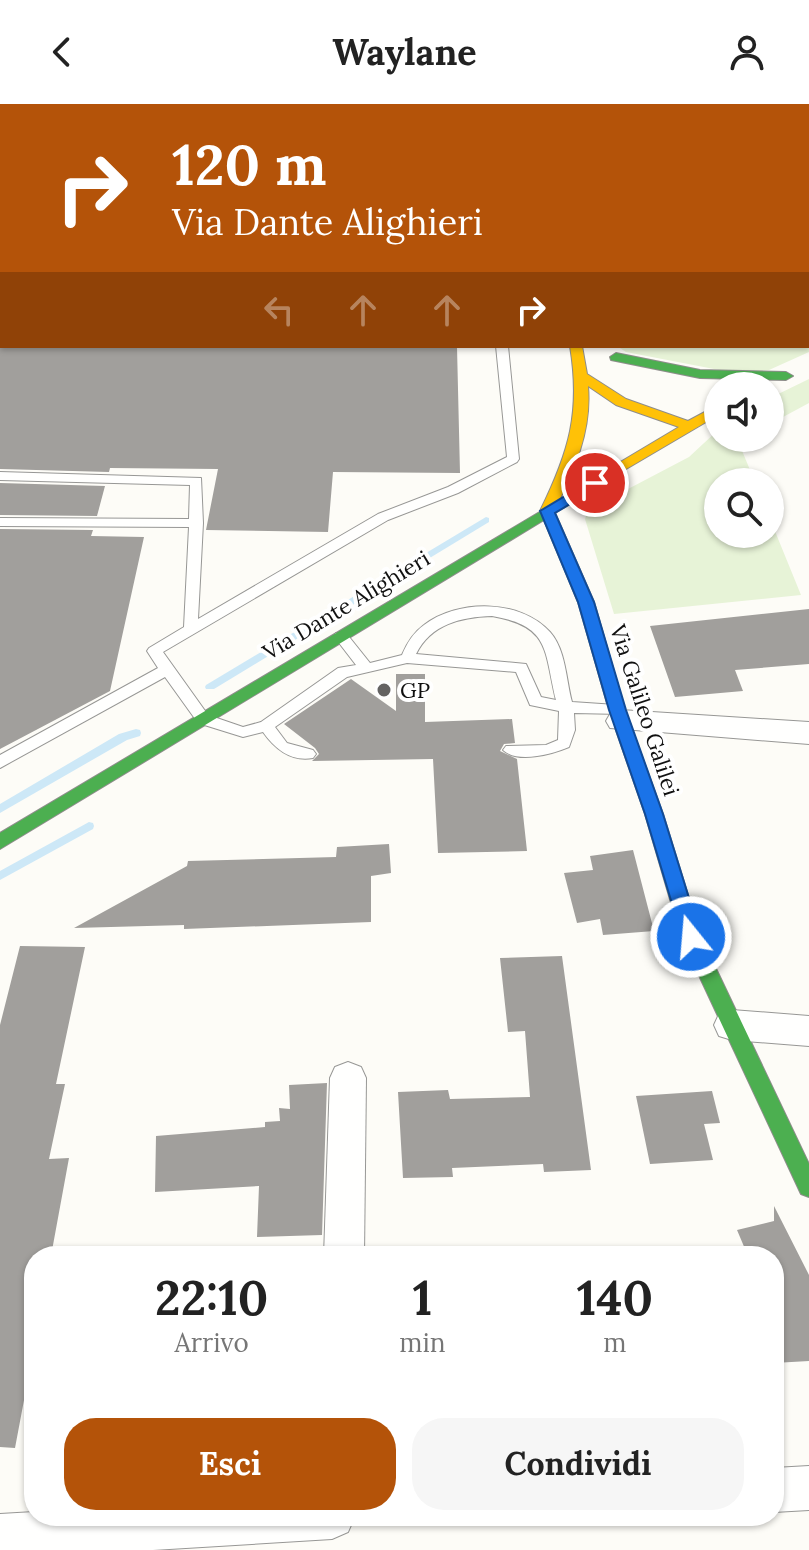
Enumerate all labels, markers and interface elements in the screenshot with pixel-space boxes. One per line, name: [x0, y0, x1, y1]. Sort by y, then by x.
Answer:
text: Waylane: [332, 29, 477, 75]
icon: back: [40, 30, 84, 74]
icon: person: [725, 30, 769, 74]
text: 120 m: [172, 129, 326, 200]
icon: right: [40, 136, 144, 240]
text: Via Dante Alighieri: [172, 199, 483, 245]
icon: left: [257, 288, 301, 332]
icon: ahead: [341, 288, 385, 332]
icon: ahead: [425, 288, 469, 332]
icon: right: [509, 288, 553, 332]
map controls: [704, 372, 784, 548]
button: sound: [704, 372, 784, 452]
pin: [561, 449, 629, 517]
icon: arrive: [573, 461, 617, 505]
button: search: [704, 468, 784, 548]
street label: Via Dante Alighieri: [257, 544, 435, 666]
street label: Via Galileo Galilei: [604, 620, 686, 799]
place label: GP: [400, 676, 430, 704]
marker: GP: [375, 681, 393, 699]
position arrow: [649, 895, 733, 979]
text: 22:10: [155, 1267, 268, 1328]
text: 1: [413, 1267, 432, 1328]
text: 140: [577, 1267, 653, 1328]
text: Arrivo: [174, 1326, 249, 1359]
text: min: [399, 1326, 446, 1359]
text: m: [603, 1326, 626, 1359]
button: Esci: [64, 1418, 396, 1510]
button: Condividi: [412, 1418, 744, 1510]

